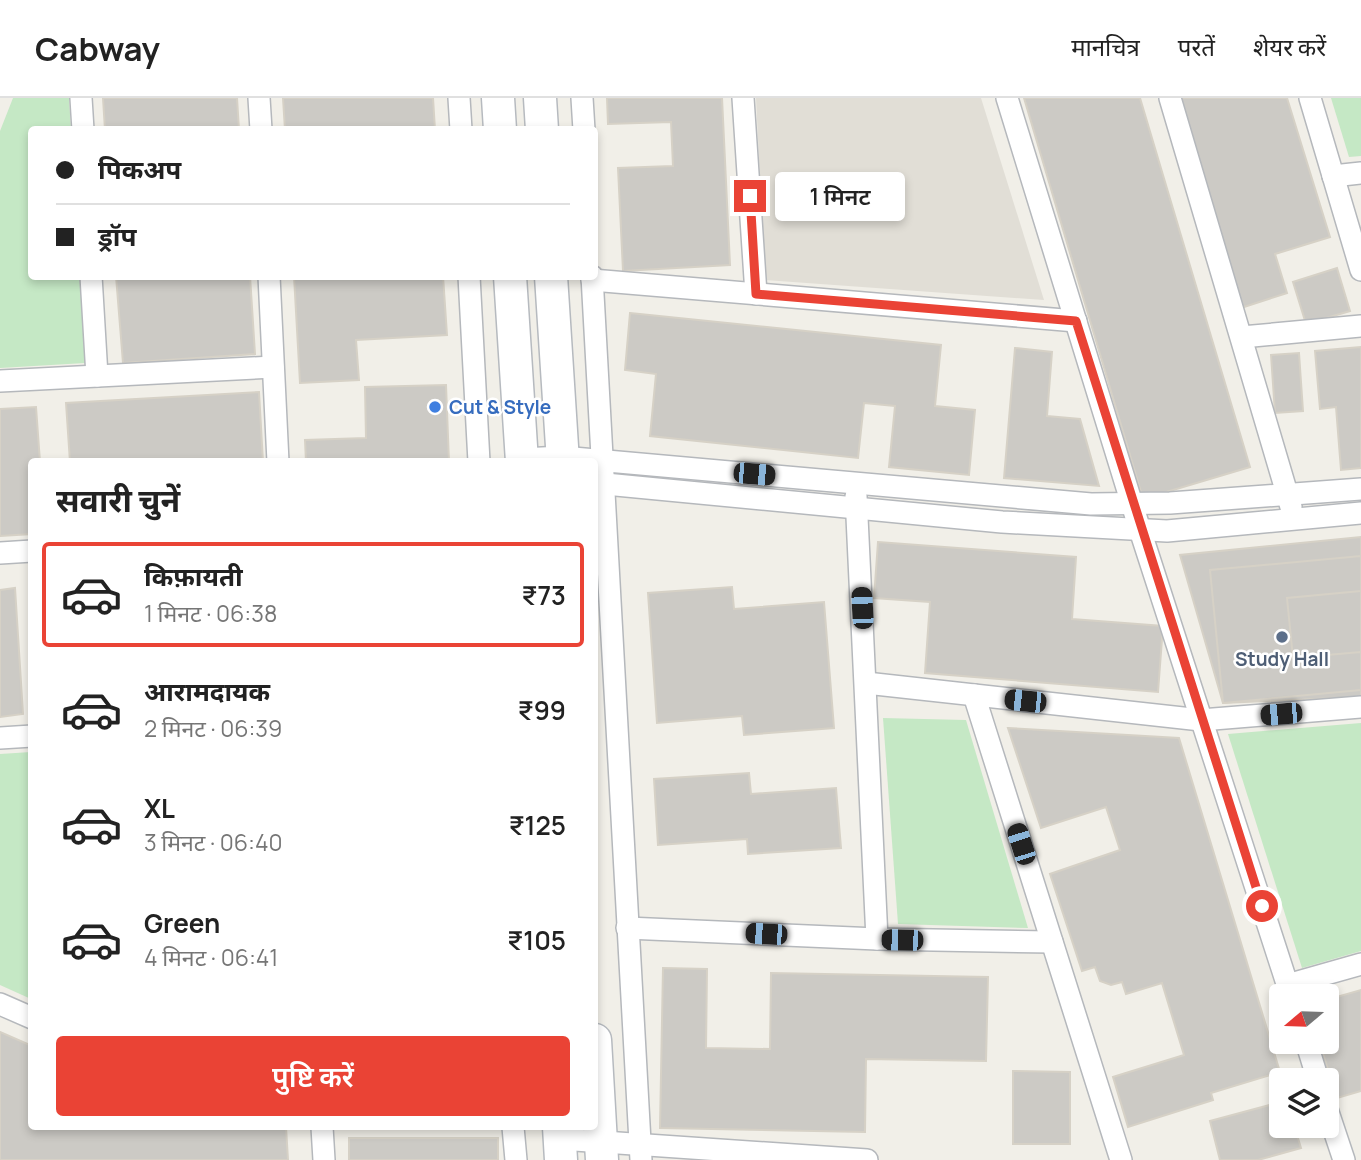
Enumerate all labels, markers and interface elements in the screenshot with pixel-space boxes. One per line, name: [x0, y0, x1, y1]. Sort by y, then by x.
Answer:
text: Cabway: [35, 26, 160, 71]
text: मानचित्र: [1071, 30, 1140, 63]
text: परतें: [1178, 30, 1215, 63]
text: शेयर करें: [1253, 30, 1326, 63]
text: पिकअप: [98, 151, 181, 187]
callout: 1 मिनट: [774, 172, 904, 220]
route end: [734, 180, 766, 212]
text: 1 मिनट: [810, 180, 871, 212]
text: ड्रॉप: [98, 218, 136, 254]
place label: Cut & Style: [449, 394, 551, 420]
marker: Cut & Style: [427, 399, 443, 415]
car: [733, 462, 776, 486]
text: सवारी चुनें: [56, 478, 180, 522]
text: किफ़ायती: [144, 558, 243, 594]
icon: car: [60, 563, 123, 626]
text: ₹73: [522, 577, 566, 613]
car: [851, 586, 874, 630]
text: 1 मिनट · 06:38: [144, 597, 277, 629]
marker: Study Hall: [1274, 629, 1290, 645]
place label: Study Hall: [1235, 646, 1329, 672]
text: आरामदायक: [144, 673, 270, 709]
icon: car: [60, 678, 123, 741]
car: [1004, 688, 1047, 714]
text: ₹99: [518, 692, 566, 728]
car: [1260, 702, 1303, 726]
text: 2 मिनट · 06:39: [144, 712, 282, 744]
text: XL: [144, 790, 175, 826]
icon: car: [60, 793, 123, 856]
text: ₹125: [509, 807, 566, 843]
car: [1005, 821, 1038, 867]
text: 3 मिनट · 06:40: [144, 826, 283, 858]
route start: [1246, 890, 1278, 922]
text: Green: [144, 905, 220, 941]
icon: car: [60, 908, 123, 971]
text: ₹105: [507, 922, 566, 958]
car: [745, 922, 788, 946]
car: [881, 929, 924, 951]
text: 4 मिनट · 06:41: [144, 941, 278, 973]
north arrow: [1269, 984, 1339, 1054]
map controls: [1269, 984, 1339, 1138]
button: पुष्टि करें: [56, 1036, 570, 1116]
button: layers: [1269, 1068, 1339, 1138]

